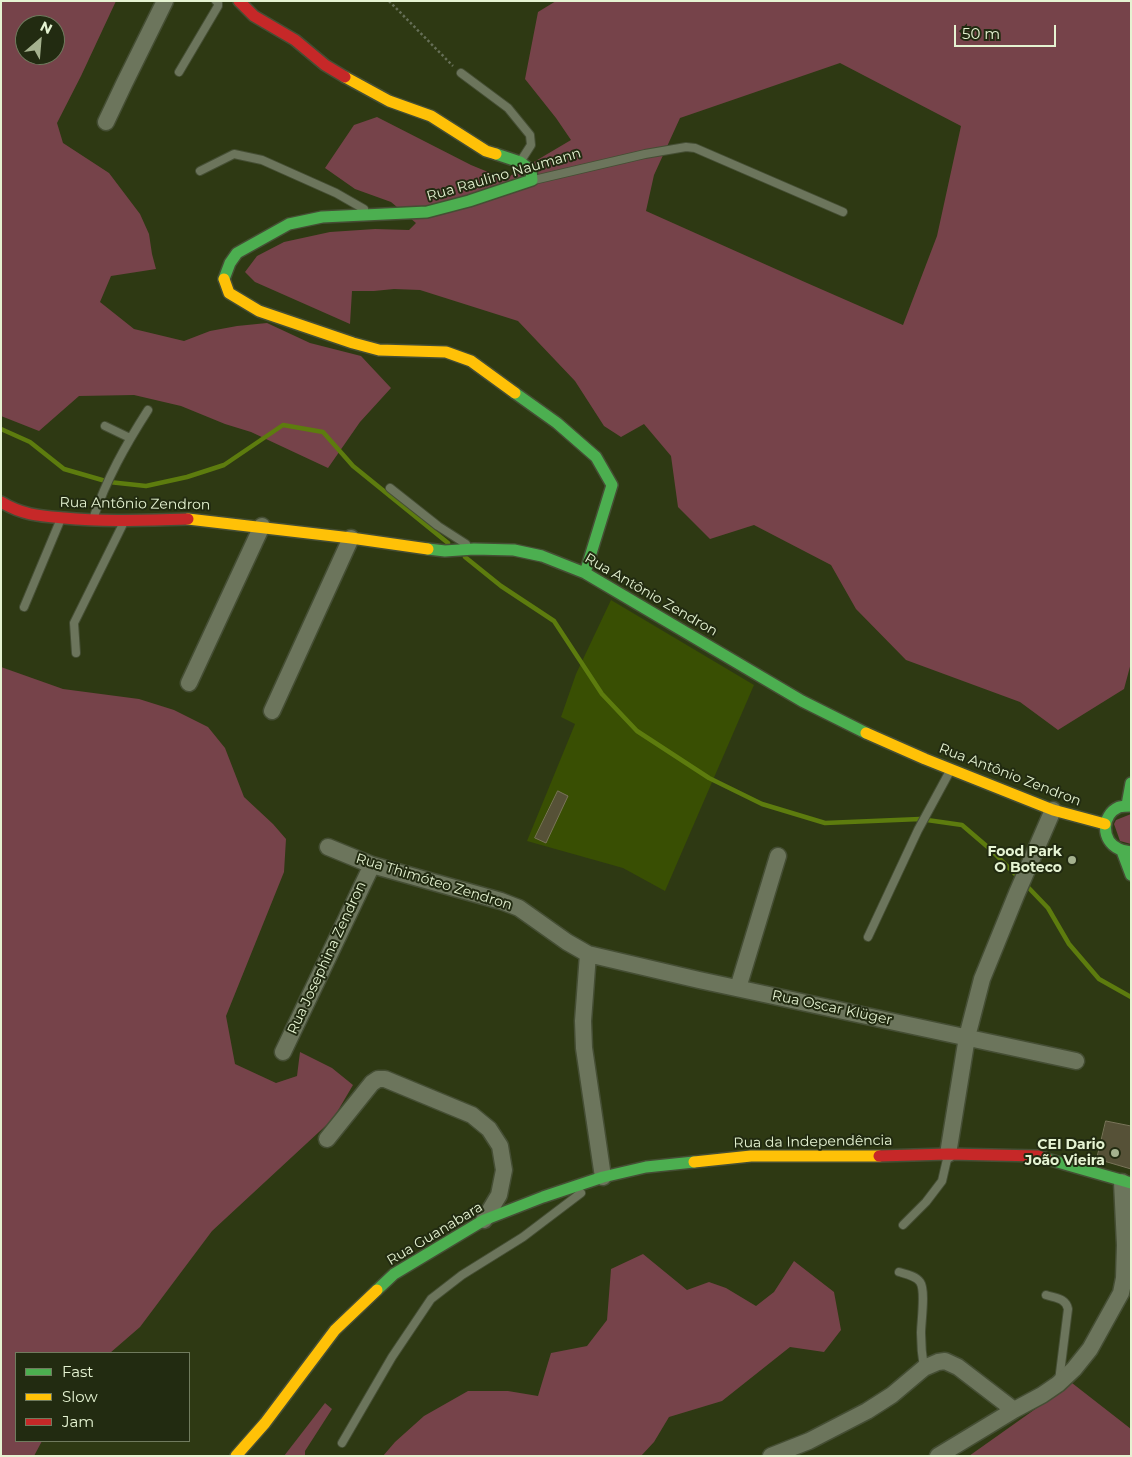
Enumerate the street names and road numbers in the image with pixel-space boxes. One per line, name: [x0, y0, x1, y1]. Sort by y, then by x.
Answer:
street label: Rua Raulino Naumann: [425, 145, 583, 205]
street label: Rua Antônio Zendron: [59, 494, 211, 514]
street label: Rua Antônio Zendron: [581, 550, 721, 640]
street label: Rua Antônio Zendron: [937, 740, 1083, 810]
street label: Rua Thimóteo Zendron: [354, 850, 514, 914]
street label: Rua Josephina Zendron: [284, 879, 370, 1037]
street label: Rua Oscar Klüger: [770, 987, 894, 1029]
street label: Rua da Independência: [733, 1132, 893, 1152]
street label: Rua Guanabara: [384, 1199, 486, 1269]

